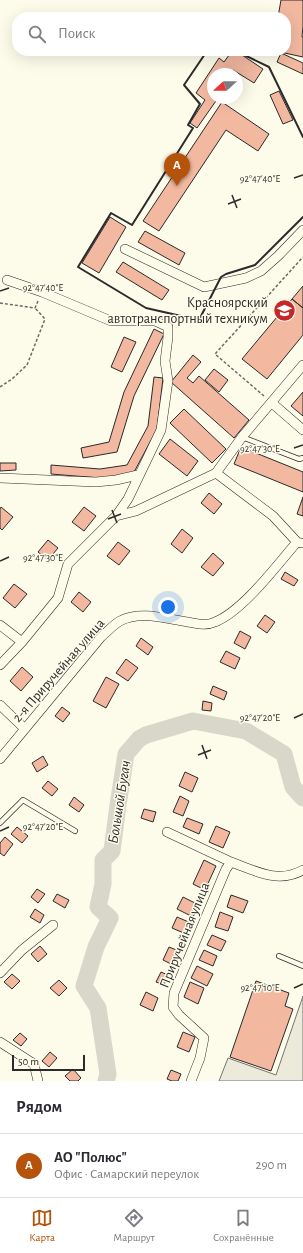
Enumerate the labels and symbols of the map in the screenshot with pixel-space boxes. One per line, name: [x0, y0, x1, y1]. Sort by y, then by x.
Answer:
north arrow: [207, 68, 243, 104]
pin: A: [164, 153, 190, 186]
text: 92°47'40"E: [240, 174, 280, 184]
text: 92°47'40"E: [23, 283, 63, 293]
place label: Красноярский автотранспортный техникум: [107, 296, 268, 326]
school or university icon: Красноярский автотранспортный техникум: [271, 297, 297, 323]
text: 92°47'30"E: [240, 444, 280, 454]
text: 92°47'30"E: [23, 553, 63, 563]
your location: [158, 597, 178, 617]
street label: 2-я Приручейная улица: [10, 616, 108, 725]
text: 92°47'20"E: [240, 713, 280, 723]
water label: Большой Бугач: [106, 759, 133, 845]
text: 92°47'20"E: [23, 822, 63, 832]
street label: Приручейная улица: [157, 880, 213, 990]
text: 92°47'10"E: [240, 983, 280, 993]
scale bar: [12, 1053, 85, 1072]

